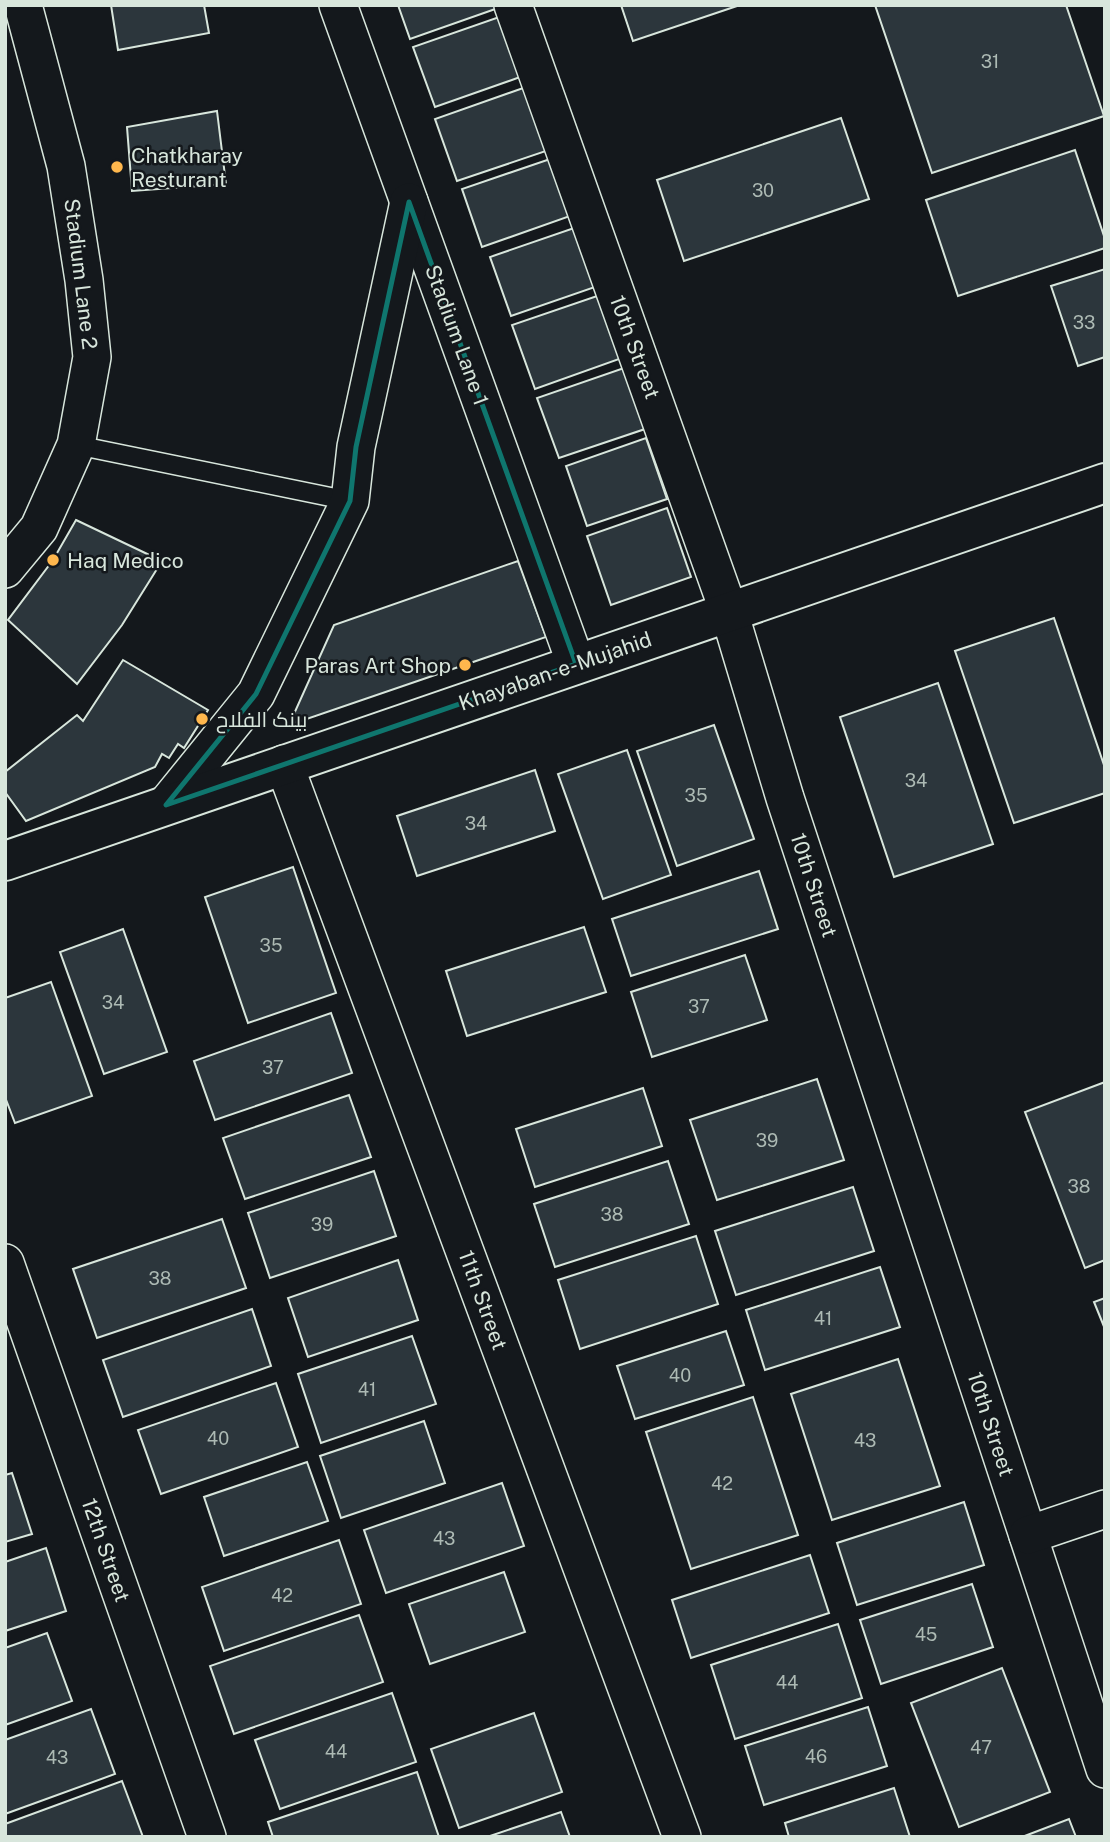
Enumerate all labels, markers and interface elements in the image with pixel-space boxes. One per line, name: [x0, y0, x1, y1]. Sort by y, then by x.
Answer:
house number: 31: [981, 51, 999, 72]
place label: Chatkharay Resturant: [131, 143, 243, 192]
marker: Chatkharay Resturant: [109, 159, 125, 175]
house number: 30: [752, 180, 774, 201]
street label: Stadium Lane 2: [59, 197, 103, 351]
street label: Stadium Lane 1: [420, 261, 494, 409]
street label: 10th Street: [605, 292, 665, 402]
house number: 33: [1073, 312, 1095, 333]
place label: Haq Medico: [67, 548, 184, 573]
marker: Haq Medico: [45, 552, 61, 568]
street label: Khayaban-e-Mujahid: [455, 626, 655, 716]
place label: Paras Art Shop: [305, 653, 451, 678]
marker: Paras Art Shop: [457, 657, 473, 673]
place label: بینک الفلاح: [216, 707, 307, 734]
marker: بینک الفلاح: [194, 711, 210, 727]
house number: 34: [905, 770, 927, 791]
house number: 35: [685, 785, 707, 806]
house number: 34: [465, 813, 487, 834]
street label: 10th Street: [785, 830, 843, 940]
house number: 35: [260, 935, 282, 956]
house number: 34: [102, 992, 124, 1013]
house number: 37: [688, 996, 710, 1017]
house number: 37: [262, 1057, 284, 1078]
house number: 39: [756, 1130, 778, 1151]
house number: 38: [1068, 1176, 1090, 1197]
house number: 38: [601, 1204, 623, 1225]
house number: 39: [311, 1214, 333, 1235]
street label: 11th Street: [454, 1247, 512, 1353]
house number: 38: [149, 1268, 171, 1289]
house number: 41: [814, 1308, 832, 1329]
house number: 40: [669, 1365, 691, 1386]
street label: 10th Street: [962, 1369, 1020, 1479]
house number: 41: [358, 1379, 376, 1400]
house number: 40: [207, 1428, 229, 1449]
house number: 43: [854, 1430, 876, 1451]
house number: 42: [711, 1473, 733, 1494]
street label: 12th Street: [77, 1495, 135, 1605]
house number: 43: [433, 1528, 455, 1549]
house number: 42: [271, 1585, 293, 1606]
house number: 45: [915, 1624, 937, 1645]
house number: 44: [776, 1672, 798, 1693]
house number: 47: [970, 1737, 992, 1758]
house number: 44: [325, 1741, 347, 1762]
house number: 46: [805, 1746, 827, 1767]
house number: 43: [46, 1747, 68, 1768]

